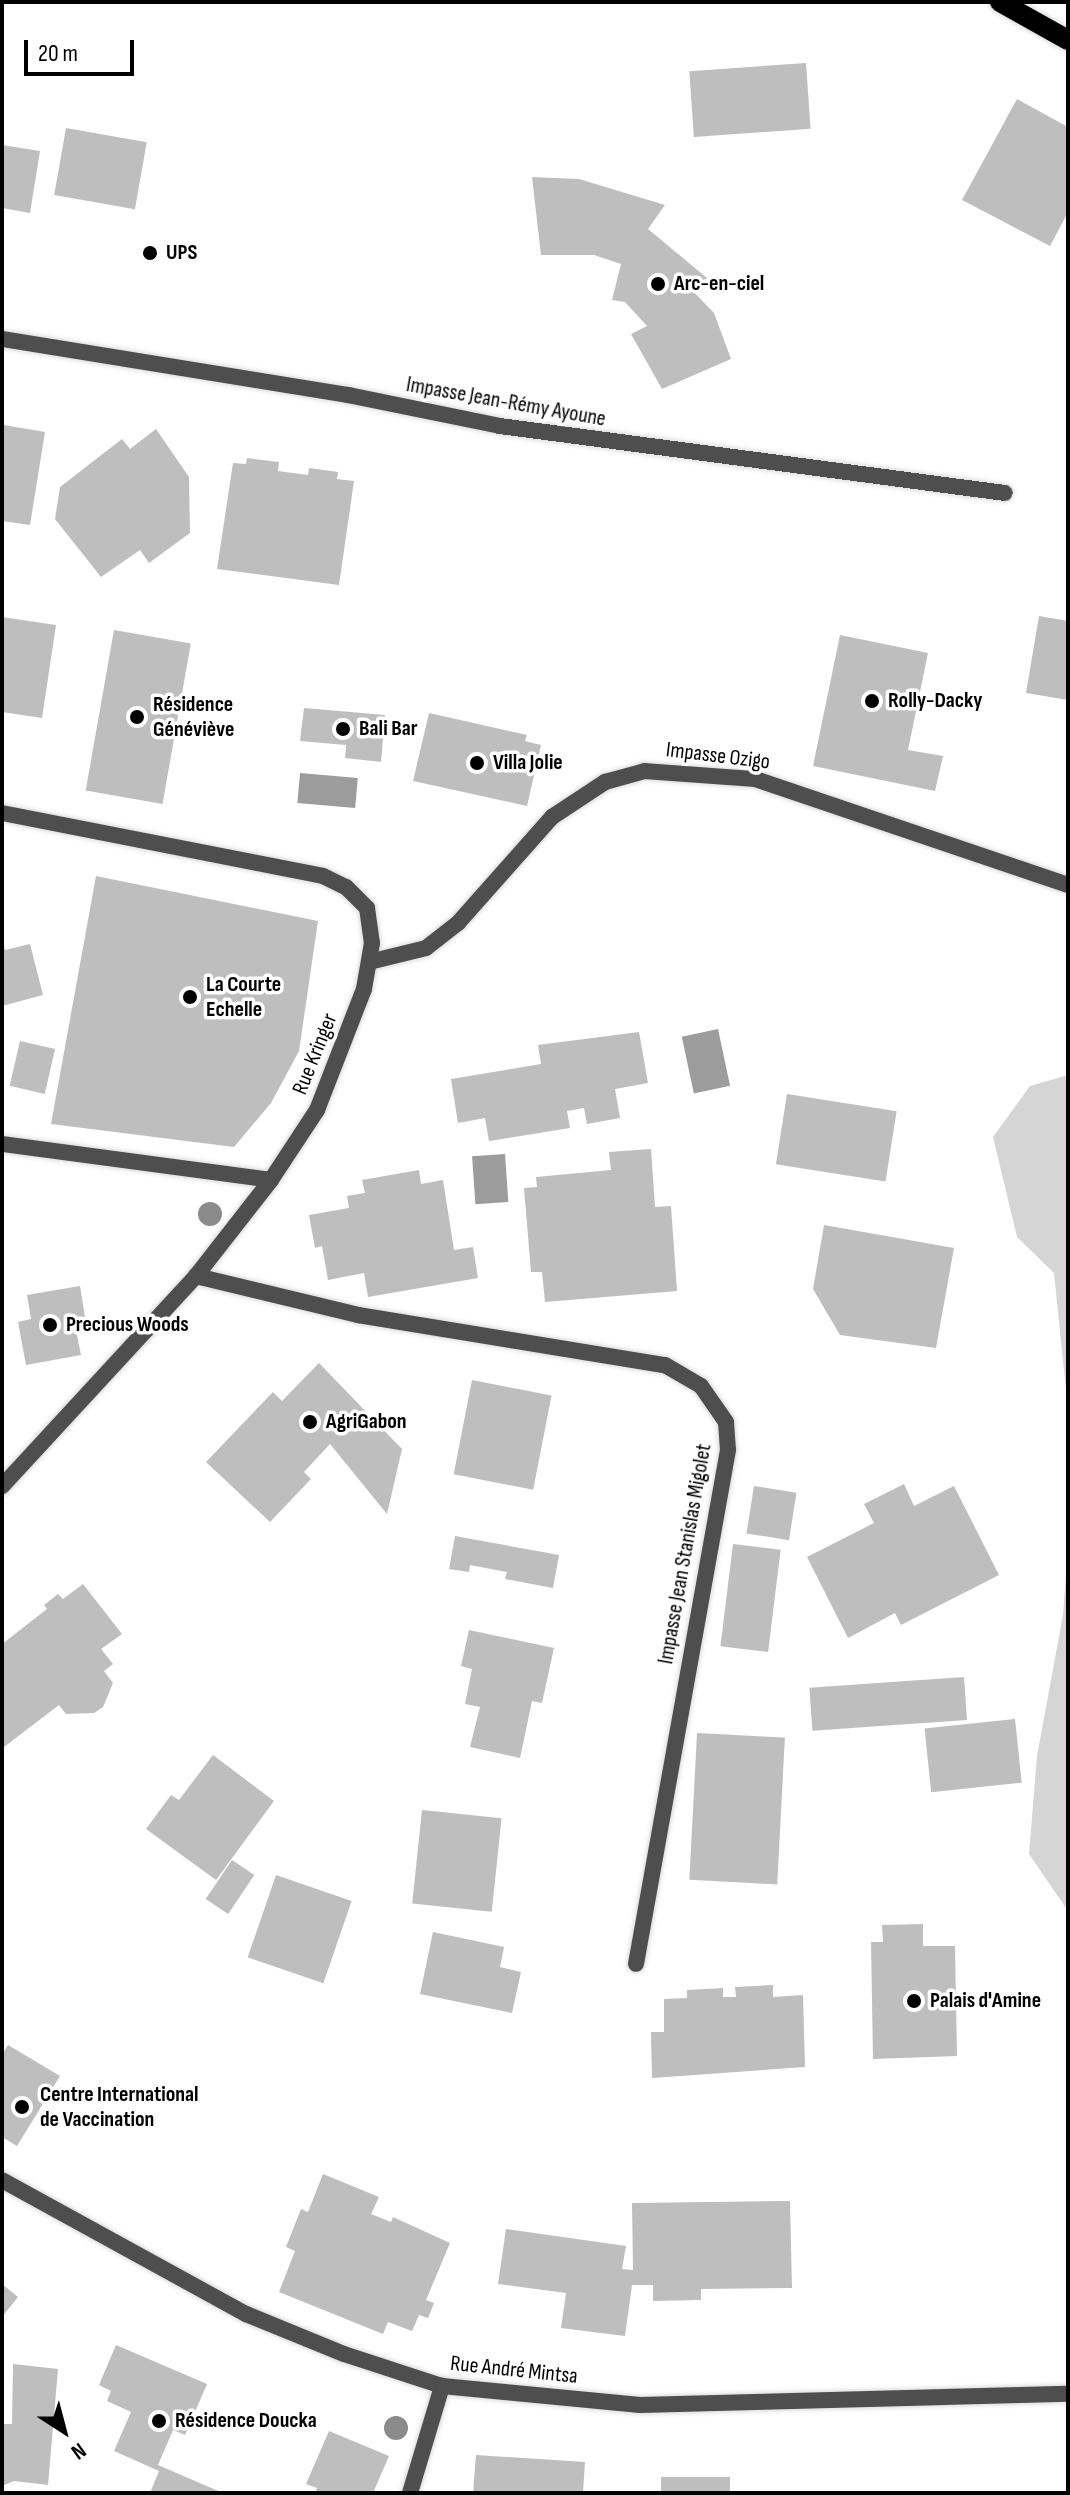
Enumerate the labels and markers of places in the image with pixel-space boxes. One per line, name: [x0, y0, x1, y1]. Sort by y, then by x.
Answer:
place label: UPS: [166, 240, 197, 266]
marker: UPS: [141, 244, 159, 262]
place label: Arc-en-ciel: [674, 271, 764, 297]
marker: Arc-en-ciel: [649, 275, 667, 293]
place label: Rolly-Dacky: [888, 688, 982, 714]
place label: Résidence Généviève: [153, 691, 234, 742]
marker: Rolly-Dacky: [863, 692, 881, 710]
marker: Résidence Généviève: [128, 708, 146, 726]
place label: Bali Bar: [359, 716, 418, 742]
marker: Bali Bar: [334, 720, 352, 738]
place label: Villa Jolie: [493, 750, 563, 776]
marker: Villa Jolie: [468, 754, 486, 772]
place label: La Courte Echelle: [206, 971, 281, 1022]
marker: La Courte Echelle: [181, 988, 199, 1006]
place label: Precious Woods: [66, 1312, 189, 1338]
marker: Precious Woods: [41, 1316, 59, 1334]
place label: AgriGabon: [326, 1409, 407, 1435]
marker: AgriGabon: [301, 1413, 319, 1431]
place label: Palais d'Amine: [930, 1988, 1041, 2014]
marker: Palais d'Amine: [905, 1992, 923, 2010]
place label: Centre International de Vaccination: [40, 2081, 199, 2132]
marker: Centre International de Vaccination: [11, 2096, 33, 2118]
place label: Résidence Doucka: [175, 2408, 317, 2434]
marker: Résidence Doucka: [150, 2412, 168, 2430]

